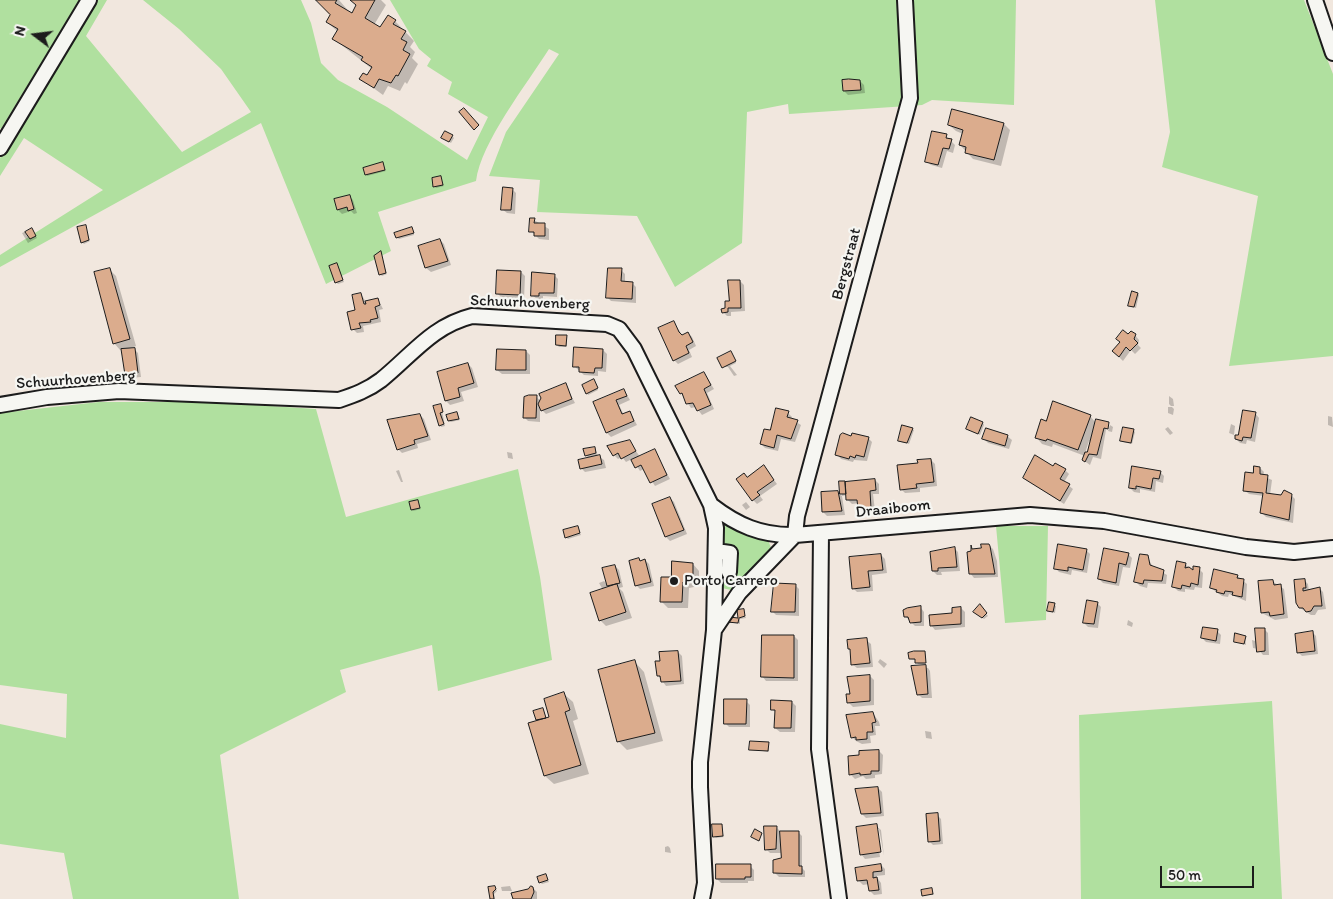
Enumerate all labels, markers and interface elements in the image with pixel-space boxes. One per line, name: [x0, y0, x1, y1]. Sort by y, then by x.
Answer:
north arrow: [10, 10, 60, 60]
text: N: [11, 24, 29, 38]
street label: Bergstraat: [828, 226, 866, 302]
street label: Schuurhovenberg: [470, 291, 590, 315]
street label: Schuurhovenberg: [16, 366, 136, 394]
street label: Draaiboom: [855, 496, 931, 522]
place label: Porto Carrero: [684, 571, 778, 591]
marker: Porto Carrero: [668, 575, 680, 587]
scale bar: [1163, 856, 1257, 888]
text: 50 m: [1168, 866, 1201, 884]

